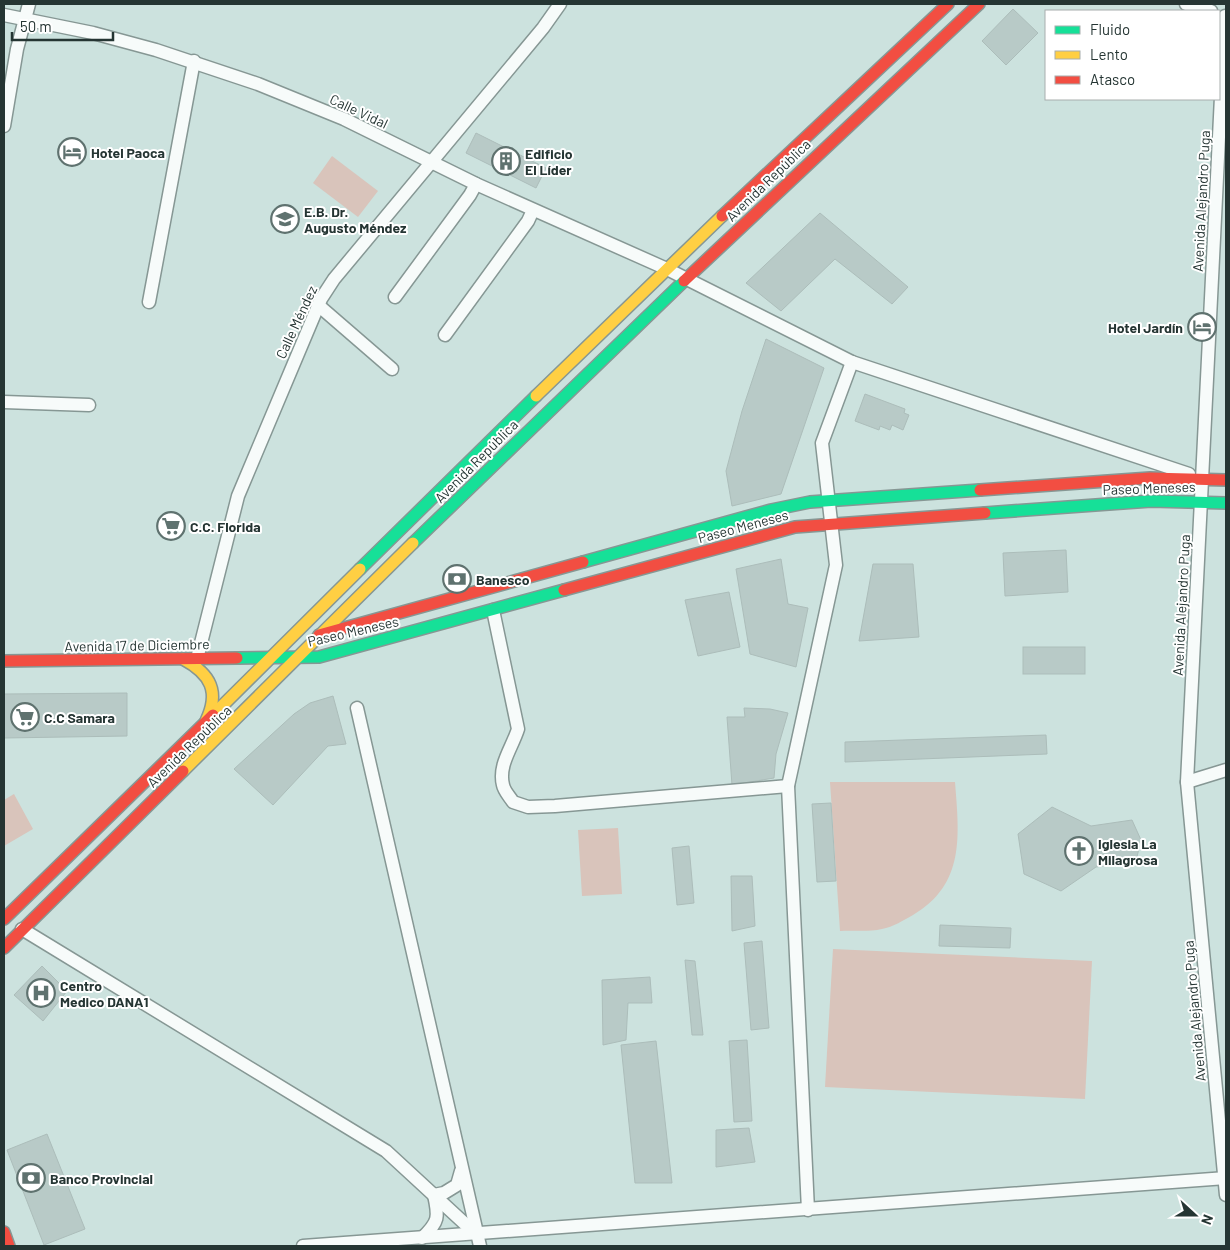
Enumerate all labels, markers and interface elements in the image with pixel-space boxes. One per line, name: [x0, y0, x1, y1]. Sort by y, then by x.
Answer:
scale bar: [12, 10, 114, 42]
legend: [1045, 10, 1220, 100]
text: 50 m: [20, 17, 52, 35]
text: Fluido: [1090, 20, 1130, 38]
text: Lento: [1090, 45, 1128, 63]
text: Atasco: [1090, 70, 1135, 88]
street label: Calle Vidal: [327, 90, 391, 132]
street label: Avenida Alejandro Puga: [1189, 130, 1213, 272]
street label: Avenida República: [722, 135, 814, 225]
hotel icon: Hotel Paoca: [57, 137, 87, 167]
place label: Hotel Paoca: [91, 144, 165, 161]
place label: Edificio El Líder: [525, 145, 573, 178]
building icon: Edificio El Líder: [491, 146, 521, 176]
place label: E.B. Dr. Augusto Méndez: [304, 203, 407, 236]
school or university icon: E.B. Dr. Augusto Méndez: [270, 204, 300, 234]
street label: Calle Méndez: [272, 283, 320, 361]
hotel icon: Hotel Jardín: [1187, 312, 1217, 342]
place label: Hotel Jardín: [1108, 319, 1183, 336]
street label: Avenida República: [431, 416, 521, 506]
street label: Paseo Meneses: [1102, 478, 1196, 498]
street label: Paseo Meneses: [696, 506, 790, 546]
supermarket icon: C.C. Florida: [156, 511, 186, 541]
place label: C.C. Florida: [190, 518, 261, 535]
street label: Avenida Alejandro Puga: [1169, 534, 1193, 676]
bank icon: Banesco: [442, 564, 472, 594]
place label: Banesco: [476, 571, 530, 588]
street label: Paseo Meneses: [306, 612, 401, 650]
street label: Avenida 17 de Diciembre: [64, 635, 210, 655]
street label: Avenida República: [143, 701, 235, 791]
supermarket icon: C.C Samara: [10, 702, 40, 732]
place label: C.C Samara: [44, 709, 115, 726]
place label: Iglesia La Milagrosa: [1098, 835, 1158, 868]
church icon: Iglesia La Milagrosa: [1064, 836, 1094, 866]
street label: Avenida Alejandro Puga: [1179, 940, 1209, 1082]
place label: Centro Medico DANA1: [60, 977, 148, 1010]
hospital icon: Centro Medico DANA1: [26, 978, 56, 1008]
bank icon: Banco Provincial: [16, 1163, 46, 1193]
place label: Banco Provincial: [50, 1170, 153, 1187]
north arrow: [1170, 1190, 1220, 1240]
text: N: [1198, 1212, 1217, 1227]

